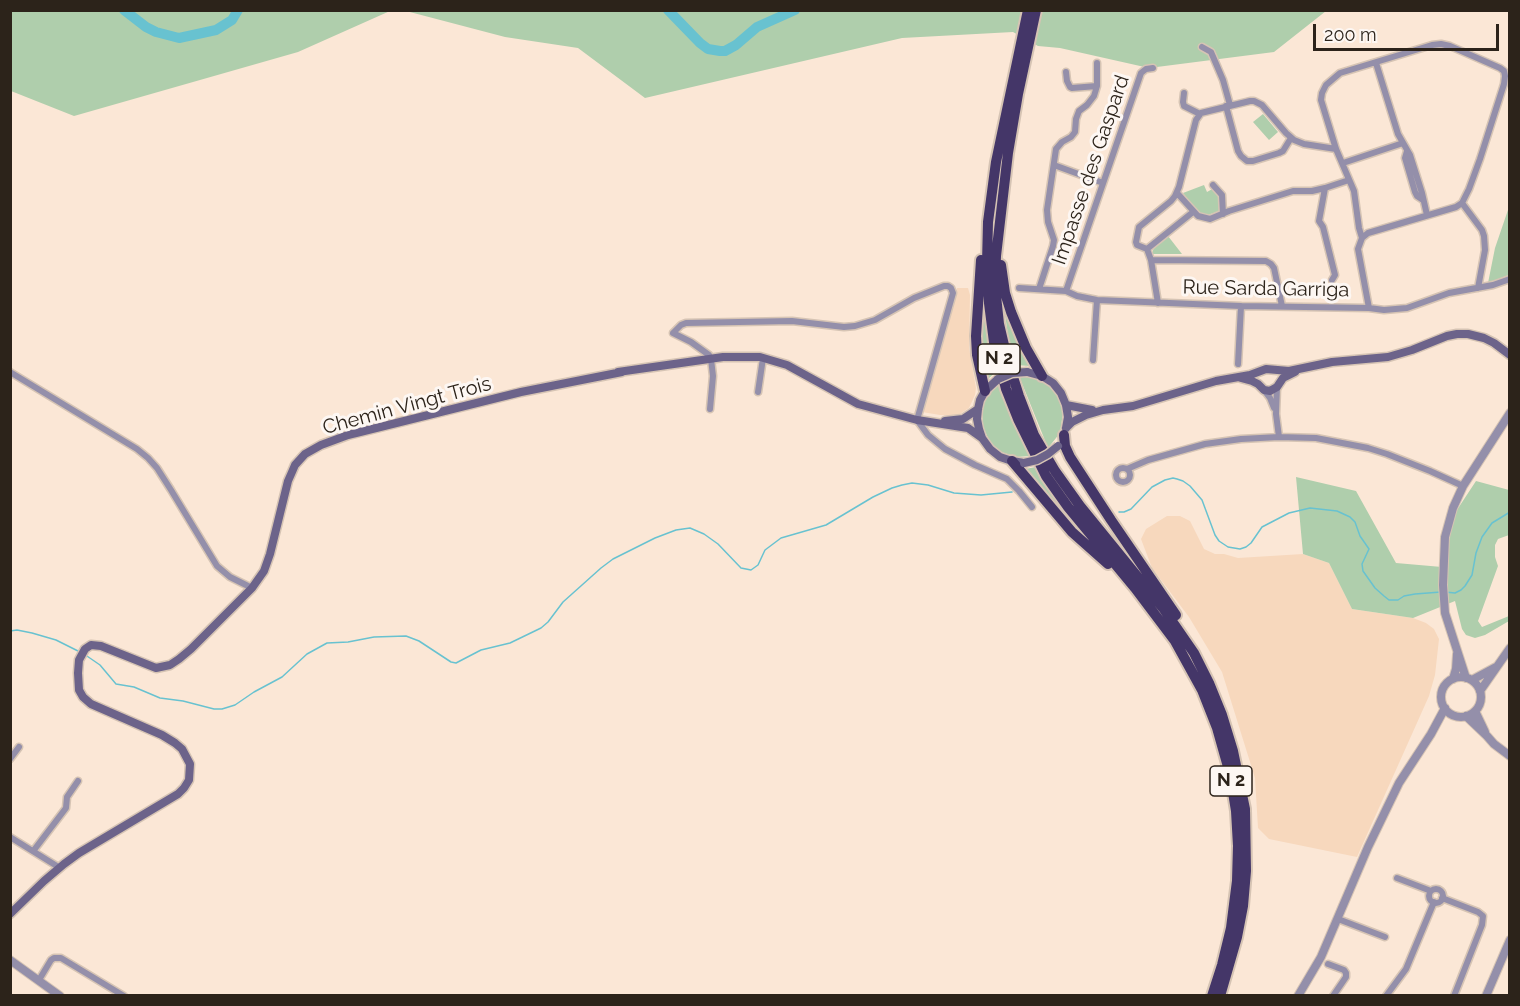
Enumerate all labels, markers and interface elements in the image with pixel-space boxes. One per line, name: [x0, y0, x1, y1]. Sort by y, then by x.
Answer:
scale bar: [1316, 12, 1502, 50]
text: 200 m: [1324, 24, 1377, 45]
street label: Impasse des Gaspard: [1047, 72, 1135, 268]
street label: Rue Sarda Garriga: [1182, 276, 1350, 302]
road number: N 2: [978, 344, 1020, 374]
street label: Chemin Vingt Trois: [320, 372, 494, 440]
road number: N 2: [1210, 766, 1252, 796]

